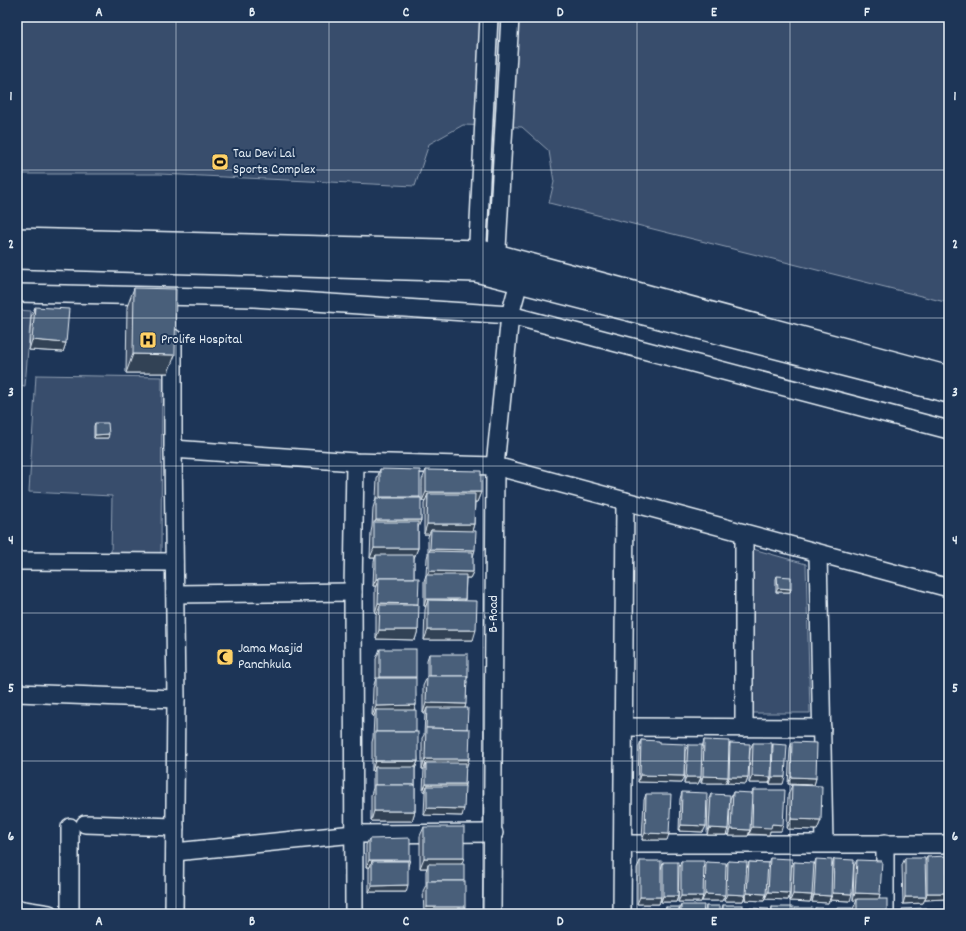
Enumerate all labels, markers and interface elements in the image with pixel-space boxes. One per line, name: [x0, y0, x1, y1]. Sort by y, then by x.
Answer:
text: A: [95, 4, 103, 23]
text: B: [249, 4, 255, 23]
text: C: [403, 4, 410, 23]
text: D: [557, 4, 564, 23]
text: E: [711, 4, 718, 23]
text: F: [864, 4, 870, 23]
text: 1: [10, 88, 13, 107]
text: 1: [954, 88, 957, 107]
place label: Tau Devi Lal Sports Complex: [233, 144, 315, 180]
sports icon: Tau Devi Lal Sports Complex: [210, 152, 230, 172]
text: 2: [8, 236, 14, 255]
text: 2: [952, 236, 958, 255]
hospital icon: Prolife Hospital: [138, 330, 158, 350]
place label: Prolife Hospital: [161, 330, 243, 350]
text: 3: [8, 384, 14, 403]
text: 3: [952, 384, 958, 403]
text: 4: [8, 532, 14, 551]
text: 4: [952, 532, 958, 551]
street label: B-Road: [484, 595, 504, 633]
place label: Jama Masjid Panchkula: [238, 639, 303, 675]
mosque icon: Jama Masjid Panchkula: [215, 647, 235, 667]
text: 5: [8, 680, 14, 699]
text: 5: [952, 680, 958, 699]
text: 6: [8, 828, 15, 847]
text: 6: [952, 828, 959, 847]
text: A: [95, 913, 103, 931]
text: B: [249, 913, 255, 931]
text: C: [403, 913, 410, 931]
text: D: [557, 913, 564, 931]
text: E: [711, 913, 718, 931]
text: F: [864, 913, 870, 931]

